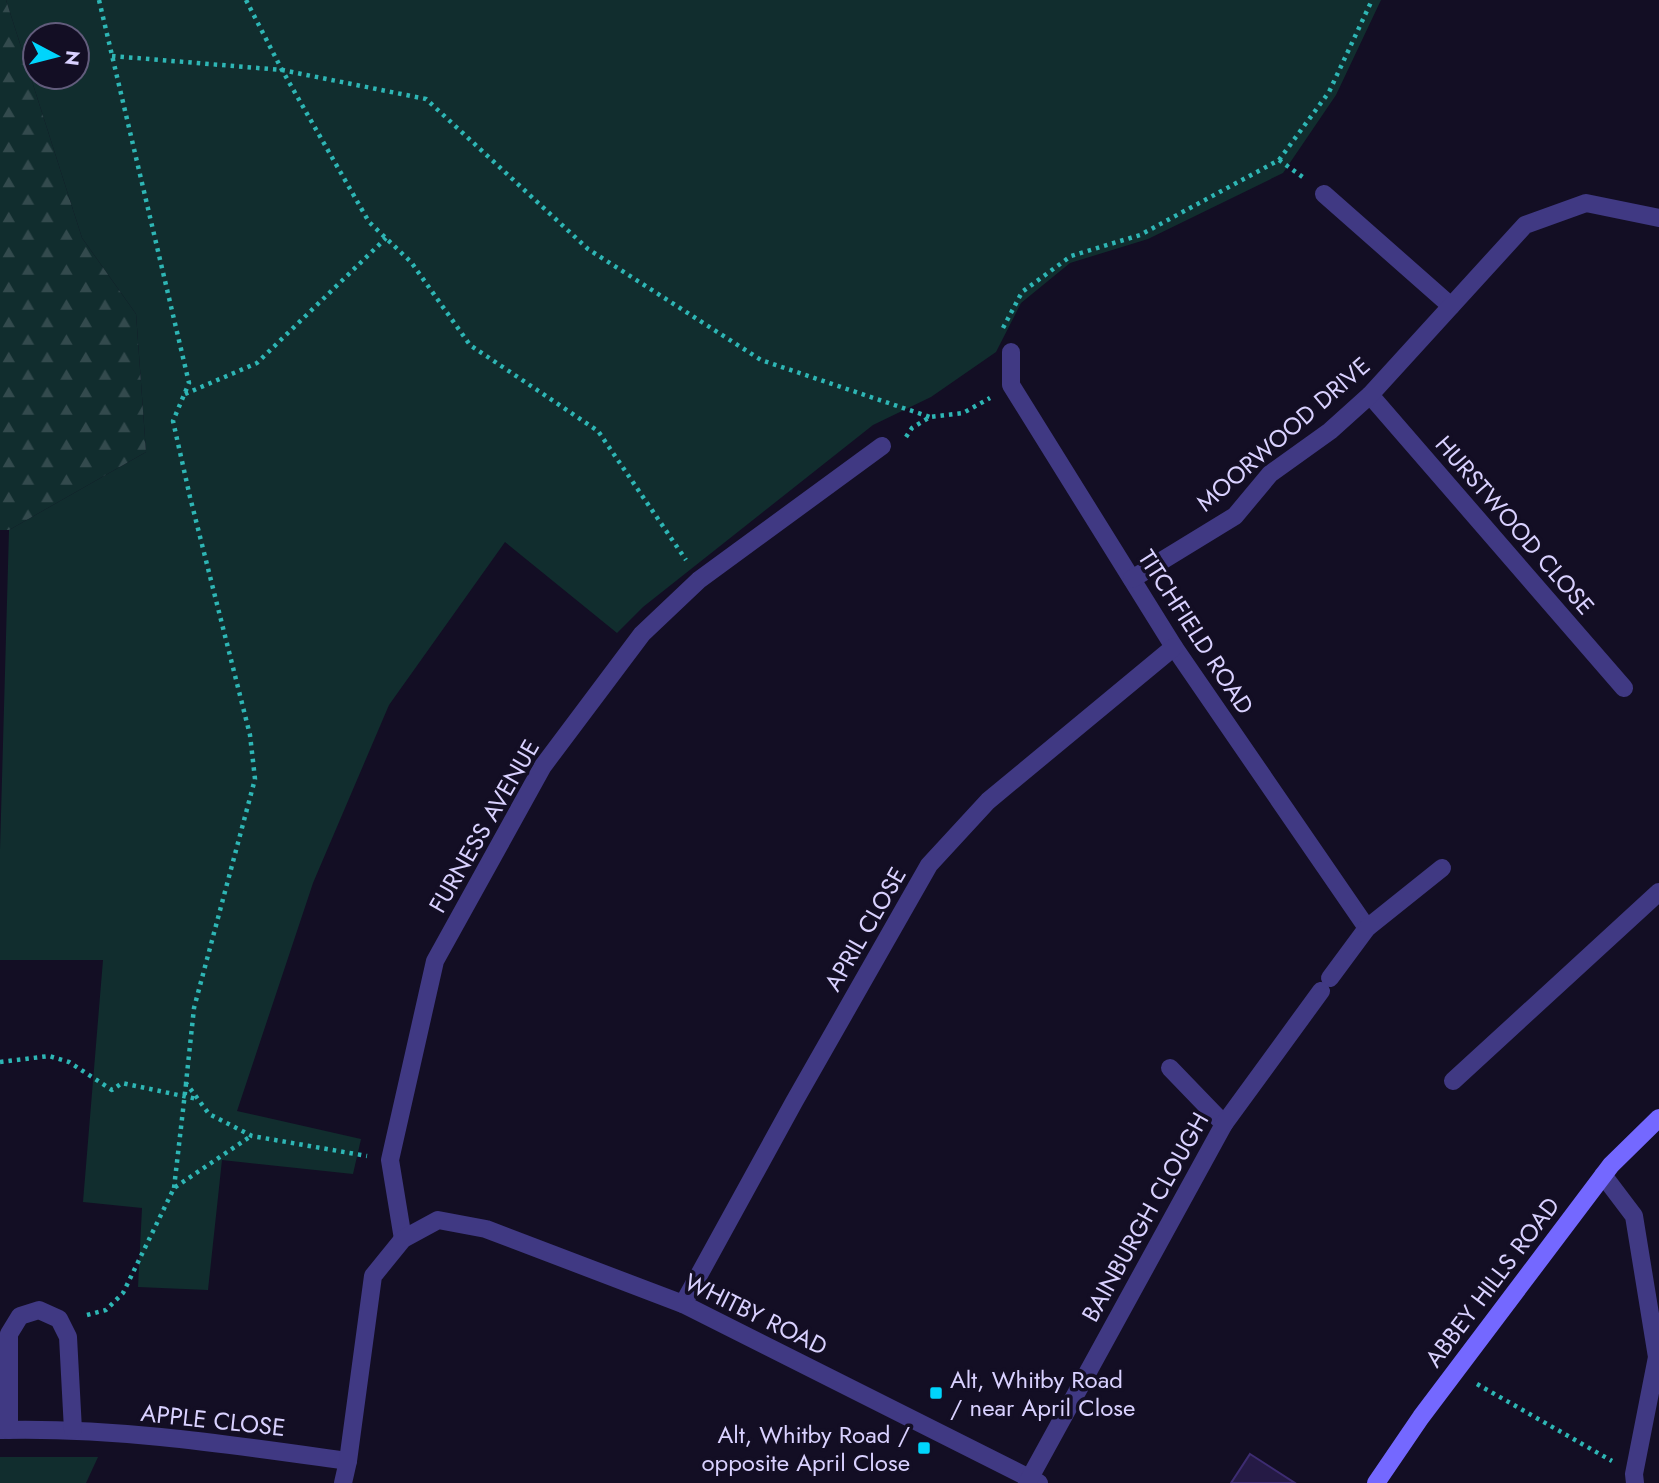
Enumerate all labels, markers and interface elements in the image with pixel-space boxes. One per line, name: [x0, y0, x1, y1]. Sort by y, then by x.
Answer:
north arrow: [21, 21, 91, 91]
text: N: [58, 49, 87, 67]
street label: MOORWOOD DRIVE: [1188, 349, 1378, 519]
street label: HURSTWOOD CLOSE: [1427, 428, 1603, 622]
street label: TITCHFIELD ROAD: [1130, 543, 1262, 721]
street label: FURNESS AVENUE: [420, 733, 548, 919]
street label: APRIL CLOSE: [815, 860, 915, 998]
street label: BAINBURGH CLOUGH: [1073, 1106, 1217, 1328]
street label: ABBEY HILLS ROAD: [1416, 1189, 1568, 1375]
street label: WHITBY ROAD: [679, 1264, 833, 1364]
place label: Alt, Whitby Road / near April Close: [950, 1362, 1135, 1425]
marker: Alt, Whitby Road / near April Close: [928, 1385, 944, 1401]
street label: APPLE CLOSE: [139, 1395, 287, 1445]
place label: Alt, Whitby Road / opposite April Close: [701, 1417, 910, 1480]
marker: Alt, Whitby Road / opposite April Close: [916, 1440, 932, 1456]

